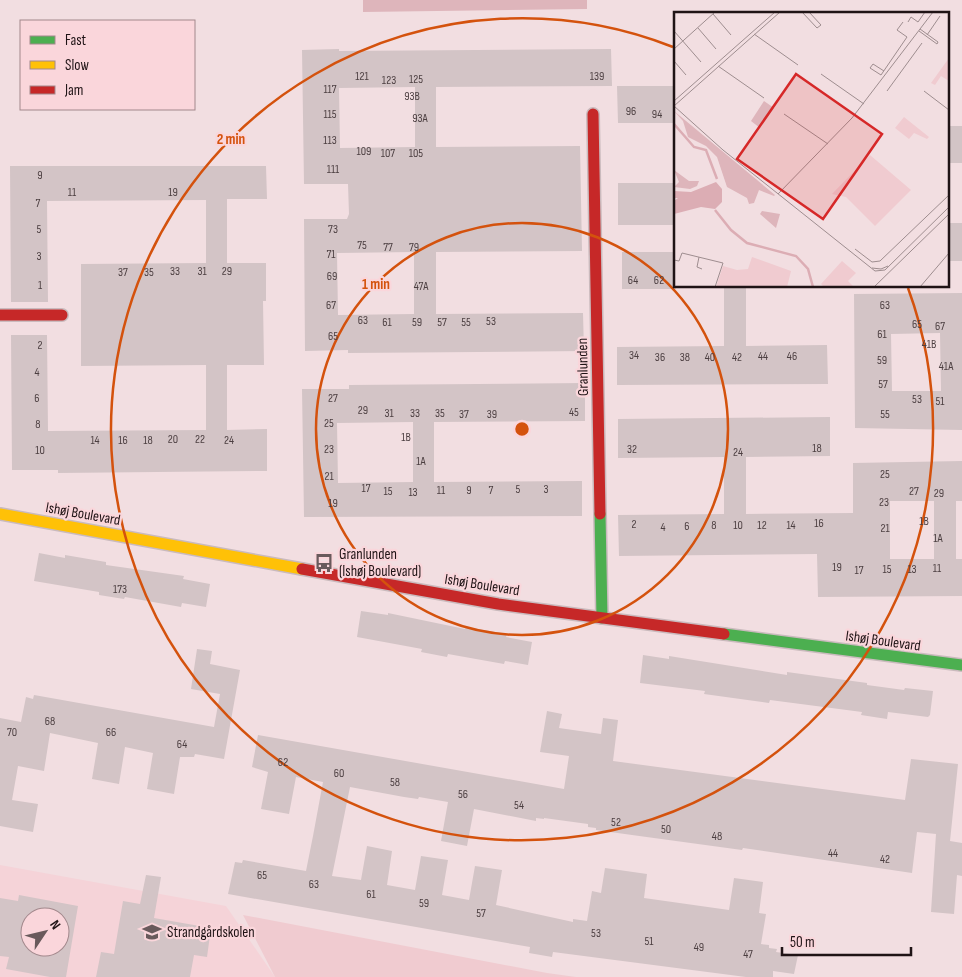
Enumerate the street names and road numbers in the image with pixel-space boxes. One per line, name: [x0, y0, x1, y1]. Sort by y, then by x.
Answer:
street label: Granlunden: [573, 338, 593, 396]
street label: Ishøj Boulevard: [44, 498, 122, 530]
street label: Ishøj Boulevard: [443, 570, 521, 600]
street label: Ishøj Boulevard: [844, 626, 922, 656]

